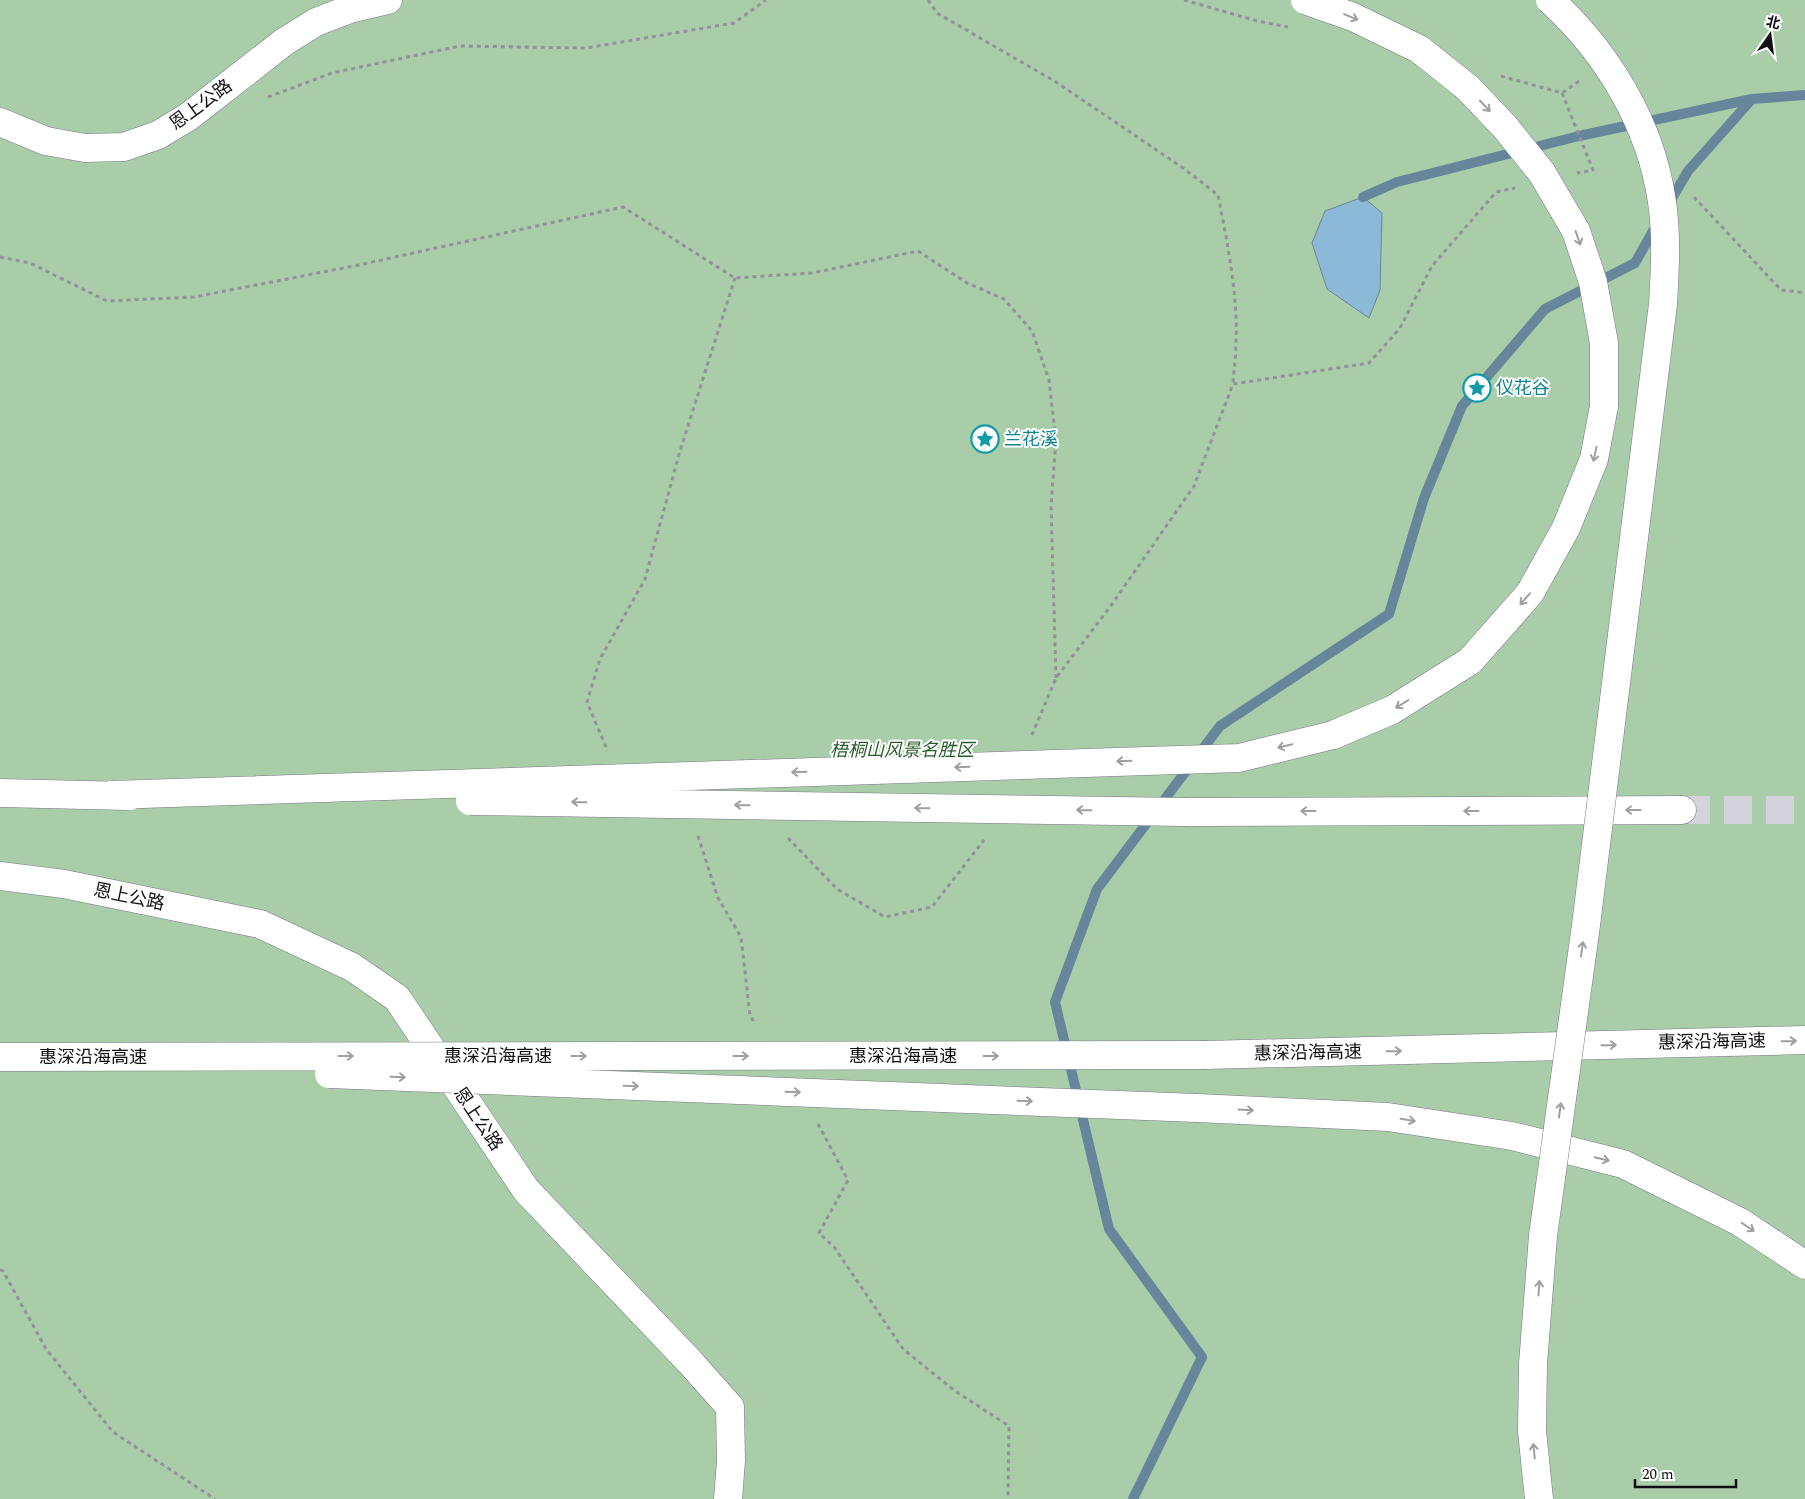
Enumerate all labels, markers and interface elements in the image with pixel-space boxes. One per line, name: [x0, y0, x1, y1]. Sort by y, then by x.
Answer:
north arrow: [1745, 10, 1795, 60]
text: 北: [1764, 11, 1782, 35]
one-way arrow: [1343, 12, 1358, 22]
street label: 恩上公路: [164, 73, 238, 137]
one-way arrow: [1479, 99, 1491, 112]
one-way arrow: [1574, 230, 1583, 245]
place icon: 仪花谷: [1462, 373, 1492, 403]
place label: 仪花谷: [1496, 375, 1550, 402]
place icon: 兰花溪: [970, 424, 1000, 454]
place label: 兰花溪: [1004, 426, 1058, 453]
one-way arrow: [1590, 445, 1599, 461]
one-way arrow: [1519, 593, 1530, 606]
one-way arrow: [1396, 699, 1410, 709]
park label: 梧桐山风景名胜区: [830, 737, 977, 764]
one-way arrow: [1278, 742, 1294, 751]
one-way arrow: [1116, 757, 1132, 766]
one-way arrow: [954, 762, 970, 772]
one-way arrow: [792, 768, 808, 777]
one-way arrow: [572, 798, 588, 807]
one-way arrow: [734, 800, 750, 810]
one-way arrow: [914, 803, 930, 812]
one-way arrow: [1077, 805, 1093, 815]
one-way arrow: [1626, 805, 1642, 815]
one-way arrow: [1301, 806, 1317, 816]
one-way arrow: [1463, 806, 1480, 816]
street label: 恩上公路: [91, 876, 167, 918]
one-way arrow: [1578, 941, 1588, 957]
street label: 惠深沿海高速: [1658, 1028, 1766, 1056]
one-way arrow: [1781, 1036, 1797, 1045]
street label: 惠深沿海高速: [1254, 1039, 1362, 1067]
one-way arrow: [1600, 1040, 1617, 1050]
street label: 惠深沿海高速: [444, 1043, 552, 1070]
street label: 惠深沿海高速: [849, 1043, 957, 1070]
street label: 惠深沿海高速: [39, 1044, 147, 1071]
one-way arrow: [1386, 1046, 1402, 1055]
one-way arrow: [338, 1051, 354, 1061]
one-way arrow: [570, 1051, 586, 1061]
one-way arrow: [732, 1051, 749, 1061]
one-way arrow: [982, 1051, 999, 1061]
one-way arrow: [390, 1072, 406, 1082]
one-way arrow: [622, 1081, 639, 1091]
street label: 恩上公路: [447, 1082, 509, 1156]
one-way arrow: [785, 1088, 801, 1097]
one-way arrow: [1017, 1097, 1033, 1106]
one-way arrow: [1555, 1102, 1565, 1118]
one-way arrow: [1238, 1106, 1254, 1115]
one-way arrow: [1400, 1115, 1416, 1125]
one-way arrow: [1593, 1155, 1609, 1164]
one-way arrow: [1741, 1223, 1755, 1233]
one-way arrow: [1534, 1281, 1544, 1297]
one-way arrow: [1529, 1443, 1539, 1459]
scale bar: [1635, 1456, 1736, 1488]
text: 20 m: [1642, 1463, 1674, 1486]

